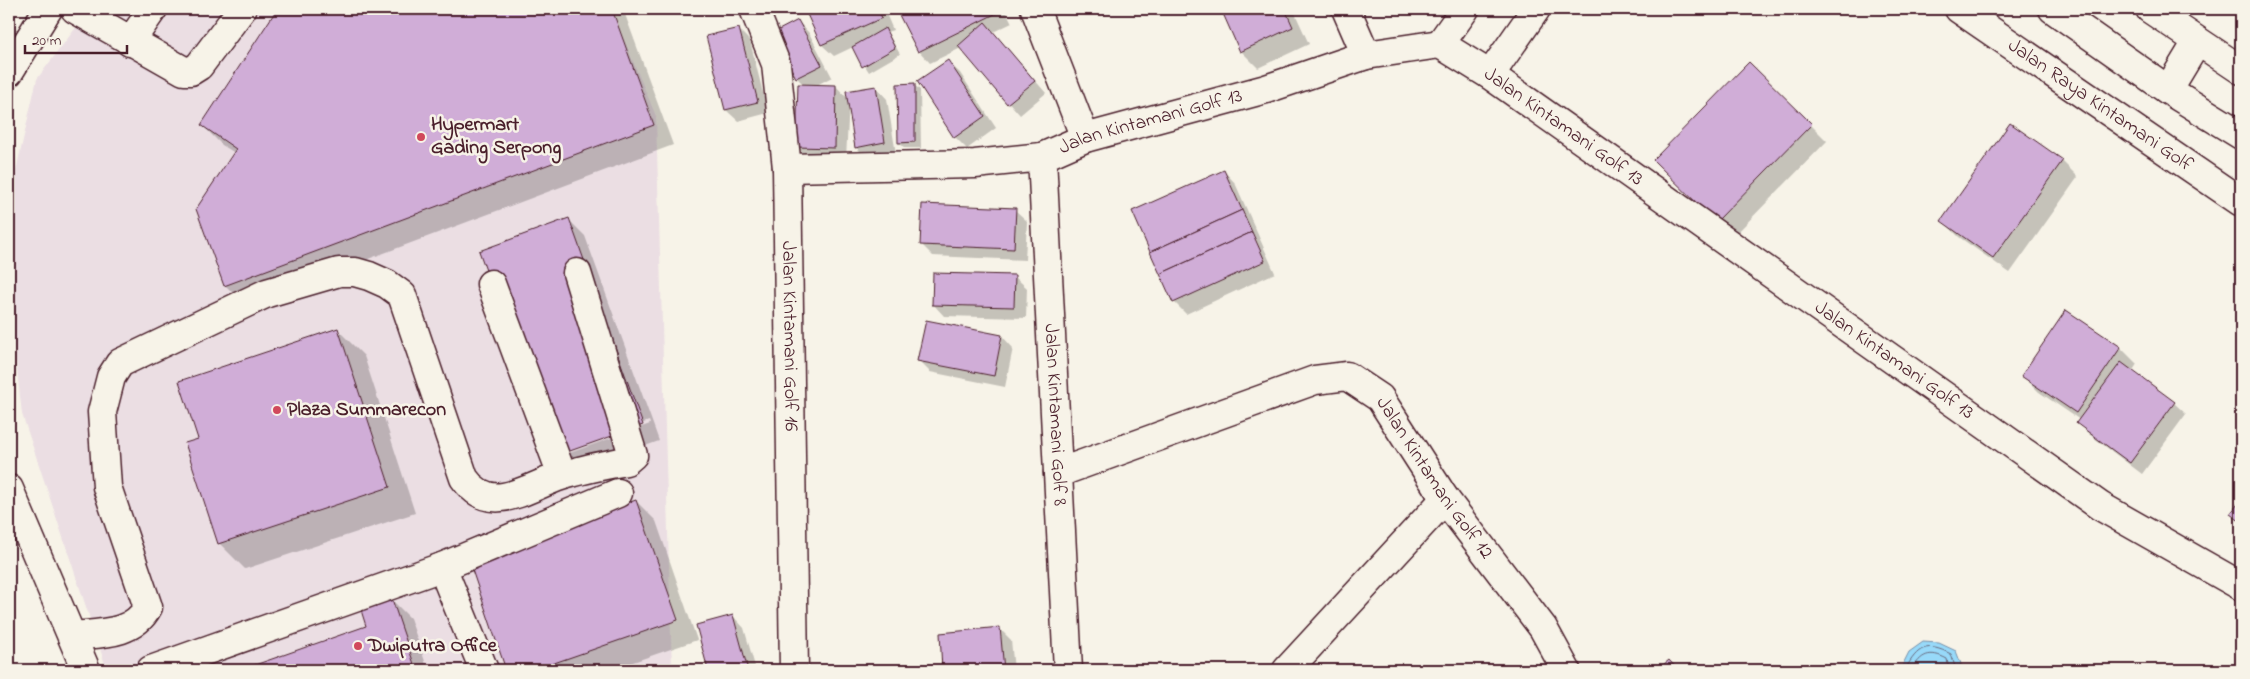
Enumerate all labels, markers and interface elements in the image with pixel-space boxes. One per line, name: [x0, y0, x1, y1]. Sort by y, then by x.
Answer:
scale bar: [25, 22, 128, 54]
text: 20 m: [32, 30, 62, 52]
street label: Jalan Raya Kintamani Golf: [2002, 32, 2199, 180]
street label: Jalan Kintamani Golf 13: [1478, 60, 1649, 193]
street label: Jalan Kintamani Golf 13: [1054, 82, 1246, 162]
place label: Hypermart Gading Serpong: [431, 111, 561, 164]
marker: Hypermart Gading Serpong: [415, 131, 427, 143]
street label: Jalan Kintamani Golf 16: [774, 241, 805, 432]
street label: Jalan Kintamani Golf 13: [1808, 294, 1980, 427]
street label: Jalan Kintamani Golf 8: [1036, 323, 1074, 507]
street label: Jalan Kintamani Golf 12: [1368, 391, 1500, 565]
place label: Plaza Summarecon: [287, 396, 446, 425]
marker: Plaza Summarecon: [271, 404, 283, 416]
place label: Dwiputra Office: [367, 632, 498, 661]
marker: Dwiputra Office: [352, 640, 364, 652]

